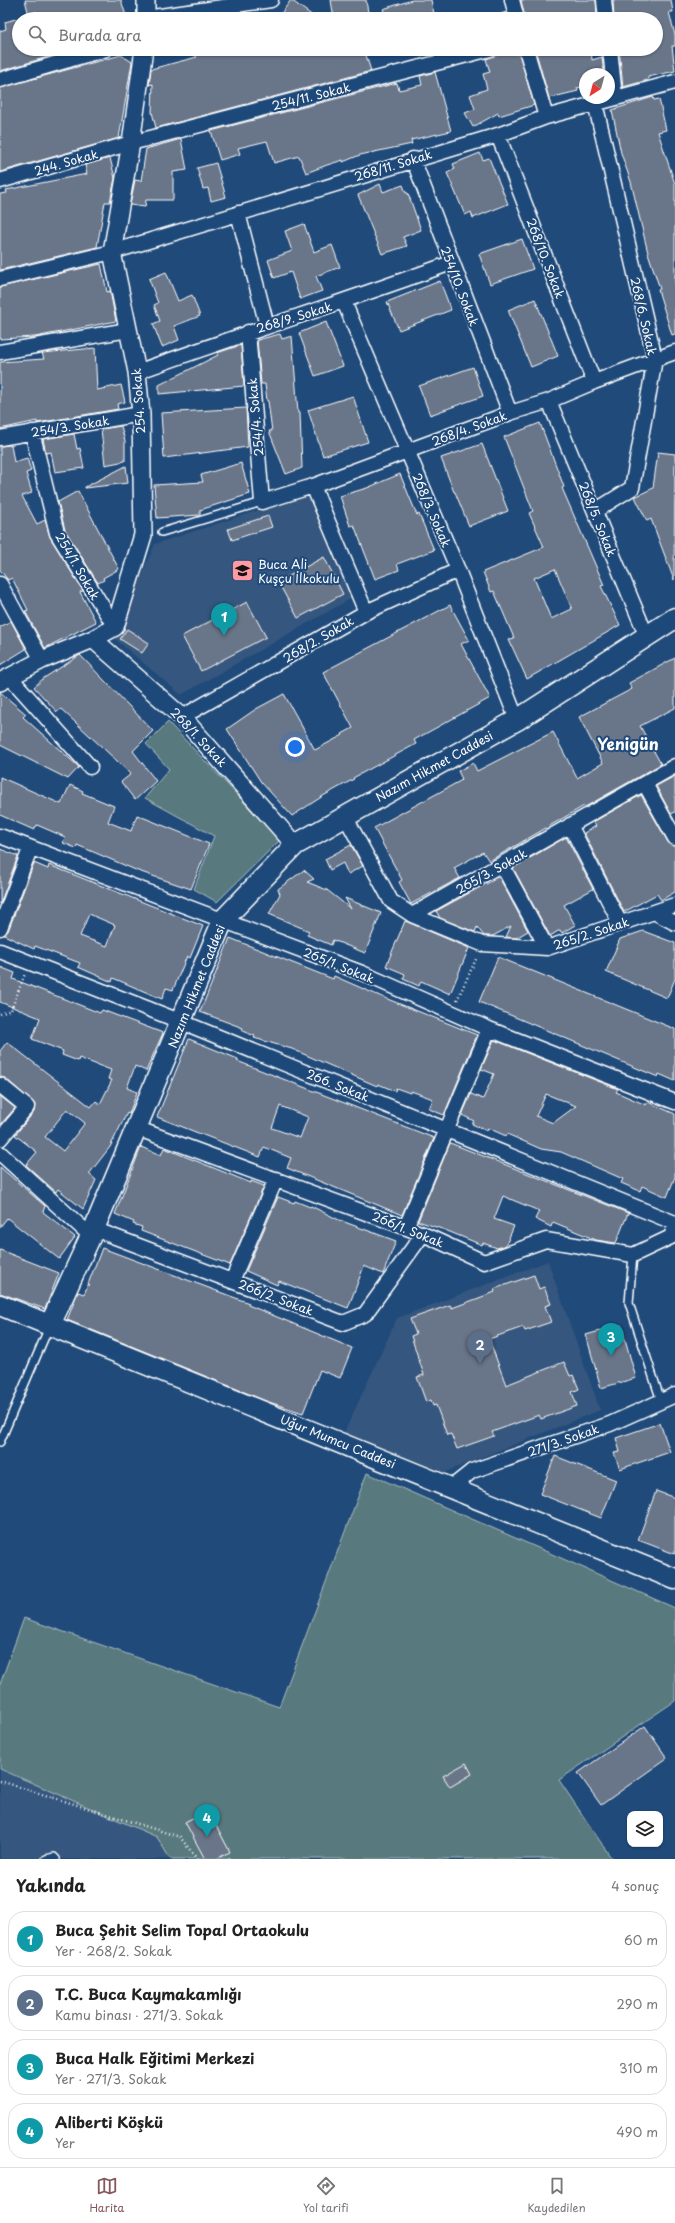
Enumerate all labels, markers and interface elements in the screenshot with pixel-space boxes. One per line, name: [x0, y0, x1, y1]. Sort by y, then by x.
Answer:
search box: [12, 12, 663, 56]
icon: search: [26, 23, 48, 45]
text: Burada ara: [58, 23, 141, 46]
north arrow: [579, 68, 615, 104]
street label: 254/11. Sokak: [270, 78, 352, 114]
street label: 244. Sokak: [32, 144, 100, 180]
street label: 268/11. Sokak: [352, 145, 434, 185]
street label: 268/10. Sokak: [522, 215, 570, 301]
street label: 254/10. Sokak: [436, 243, 484, 329]
street label: 268/6. Sokak: [626, 275, 662, 357]
street label: 268/9. Sokak: [254, 297, 334, 337]
street label: 254. Sokak: [127, 368, 149, 434]
street label: 254/4. Sokak: [243, 377, 267, 457]
street label: 268/4. Sokak: [429, 406, 509, 450]
street label: 254/3. Sokak: [30, 411, 111, 441]
street label: 268/3. Sokak: [408, 470, 456, 550]
street label: 268/5. Sokak: [575, 479, 621, 559]
street label: 254/1. Sokak: [51, 529, 105, 603]
place label: Buca Ali Kuşçu İlkokulu: [258, 555, 340, 587]
school or university icon: Buca Ali Kuşçu İlkokulu: [229, 558, 255, 584]
pin: 1: [211, 603, 237, 636]
street label: 268/2. Sokak: [279, 611, 357, 667]
street label: 268/1. Sokak: [167, 703, 231, 771]
street label: Nazım Hikmet Caddesi: [372, 726, 496, 806]
district label: Yenigün: [597, 731, 659, 755]
your location: [285, 737, 305, 757]
street label: 265/3. Sokak: [452, 844, 530, 898]
street label: 265/2. Sokak: [551, 912, 631, 954]
street label: Nazım Hikmet Caddesi: [163, 921, 229, 1050]
street label: 265/1. Sokak: [301, 943, 377, 988]
street label: 266. Sokak: [304, 1064, 372, 1106]
street label: 266/1. Sokak: [369, 1206, 447, 1252]
street label: 266/2. Sokak: [236, 1274, 316, 1320]
pin: 3: [598, 1323, 624, 1356]
pin: 2: [467, 1331, 493, 1364]
street label: Uğur Mumcu Caddesi: [277, 1410, 399, 1473]
street label: 271/3. Sokak: [525, 1419, 601, 1461]
pin: 4: [194, 1804, 220, 1837]
map controls: [627, 1811, 663, 1847]
button: layers: [627, 1811, 663, 1847]
text: Yakında: [16, 1872, 86, 1898]
text: 4 sonuç: [611, 1876, 659, 1895]
text: Buca Şehit Selim Topal Ortaokulu: [55, 1918, 309, 1941]
text: 1: [27, 1930, 33, 1949]
text: 60 m: [624, 1930, 658, 1949]
text: Yer · 268/2. Sokak: [55, 1941, 172, 1960]
text: T.C. Buca Kaymakamlığı: [55, 1982, 241, 2005]
text: 2: [25, 1994, 35, 2013]
text: 290 m: [617, 1994, 658, 2013]
text: Kamu binası · 271/3. Sokak: [55, 2005, 223, 2024]
text: Buca Halk Eğitimi Merkezi: [55, 2046, 254, 2069]
text: 3: [26, 2058, 34, 2077]
text: 310 m: [619, 2058, 658, 2077]
text: Yer · 271/3. Sokak: [55, 2069, 167, 2088]
text: Aliberti Köşkü: [55, 2110, 163, 2133]
text: 4: [26, 2122, 34, 2141]
text: 490 m: [616, 2122, 658, 2141]
text: Yer: [55, 2133, 75, 2152]
tab: Harita: [89, 2175, 124, 2216]
tab: Yol tarifi: [303, 2175, 349, 2216]
tab: Kaydedilen: [528, 2175, 586, 2216]

